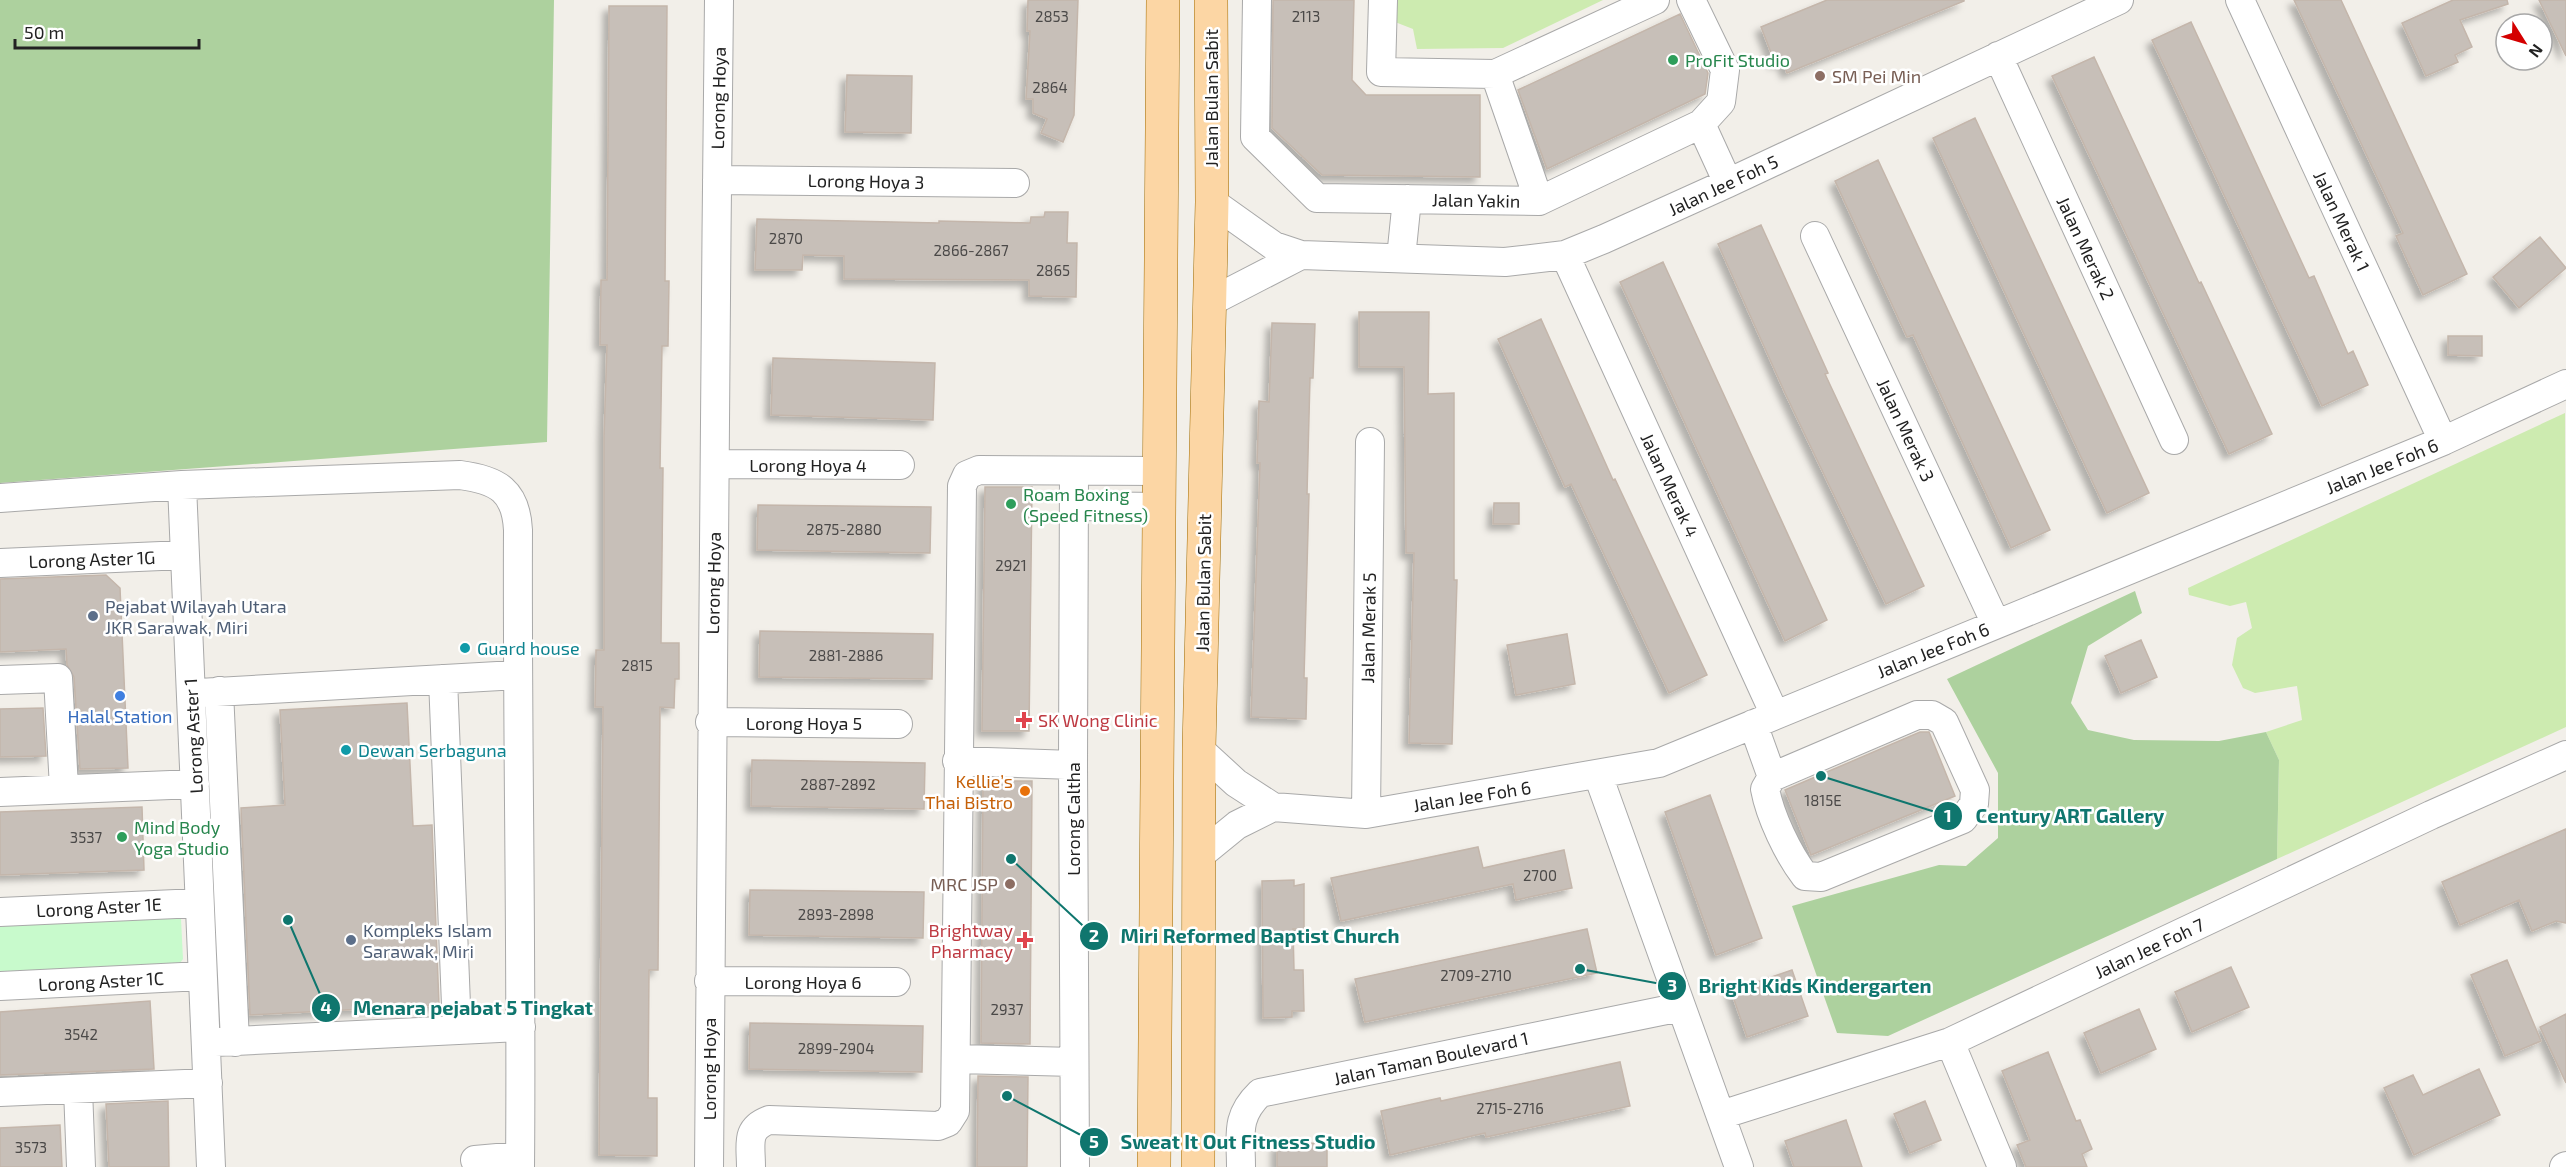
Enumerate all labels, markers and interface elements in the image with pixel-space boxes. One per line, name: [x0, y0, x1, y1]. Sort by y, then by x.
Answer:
house number: 2853: [1035, 7, 1069, 25]
house number: 2113: [1292, 7, 1320, 25]
scale bar: [15, 12, 200, 50]
north arrow: [2494, 12, 2554, 72]
text: 50 m: [24, 21, 64, 43]
street label: Jalan Bulan Sabit: [1200, 29, 1222, 167]
text: N: [2525, 41, 2547, 62]
street label: Lorong Hoya: [706, 47, 730, 149]
place label: ProFit Studio: [1685, 49, 1790, 71]
marker: ProFit Studio: [1666, 53, 1680, 67]
place label: SM Pei Min: [1832, 65, 1921, 87]
marker: SM Pei Min: [1813, 69, 1827, 83]
house number: 2864: [1032, 78, 1068, 96]
street label: Jalan Jee Foh 5: [1665, 150, 1781, 220]
street label: Jalan Merak 1: [2309, 167, 2375, 275]
street label: Lorong Hoya 3: [807, 169, 925, 193]
street label: Jalan Yakin: [1432, 188, 1520, 212]
street label: Jalan Merak 2: [2052, 193, 2120, 303]
house number: 2870: [769, 229, 803, 247]
house number: 2866-2867: [933, 241, 1009, 259]
house number: 2865: [1036, 261, 1070, 279]
street label: Jalan Merak 3: [1873, 375, 1939, 485]
street label: Jalan Merak 4: [1636, 429, 1704, 541]
street label: Jalan Jee Foh 6: [2323, 433, 2441, 499]
street label: Lorong Hoya 4: [749, 454, 867, 476]
place label: Roam Boxing (Speed Fitness): [1023, 483, 1148, 526]
marker: Roam Boxing (Speed Fitness): [1004, 497, 1018, 511]
street label: Jalan Bulan Sabit: [1191, 513, 1215, 652]
house number: 2875-2880: [806, 520, 882, 538]
street label: Lorong Hoya: [701, 532, 725, 634]
street label: Lorong Aster 1G: [28, 546, 156, 572]
house number: 2921: [995, 556, 1027, 574]
street label: Jalan Merak 5: [1356, 572, 1380, 684]
place label: Pejabat Wilayah Utara JKR Sarawak, Miri: [105, 595, 287, 638]
marker: Pejabat Wilayah Utara JKR Sarawak, Miri: [86, 609, 100, 623]
street label: Jalan Jee Foh 6: [1874, 617, 1992, 683]
place label: Guard house: [477, 637, 580, 659]
marker: Guard house: [458, 641, 472, 655]
house number: 2881-2886: [809, 646, 883, 664]
house number: 2815: [621, 656, 653, 674]
street label: Lorong Aster 1: [179, 678, 207, 794]
marker: Halal Station: [113, 689, 127, 703]
place label: Halal Station: [68, 705, 172, 727]
place label: SK Wong Clinic: [1038, 709, 1158, 731]
marker: SK Wong Clinic: [1015, 711, 1033, 729]
street label: Lorong Hoya 5: [746, 712, 862, 734]
place label: Dewan Serbaguna: [358, 739, 507, 761]
marker: Dewan Serbaguna: [339, 743, 353, 757]
street label: Lorong Caltha: [1062, 762, 1084, 876]
place label: Kellie’s Thai Bistro: [925, 770, 1013, 813]
house number: 2887-2892: [800, 775, 876, 793]
street label: Jalan Jee Foh 6: [1411, 776, 1533, 816]
marker: Kellie’s Thai Bistro: [1018, 784, 1032, 798]
house number: 1815E: [1804, 791, 1842, 809]
callout: Century ART Gallery: [1933, 797, 2177, 835]
text: Century ART Gallery: [1976, 803, 2165, 828]
text: 1: [1944, 804, 1952, 826]
place label: Mind Body Yoga Studio: [134, 816, 229, 859]
house number: 3537: [70, 828, 103, 846]
marker: Mind Body Yoga Studio: [115, 830, 129, 844]
house number: 2700: [1523, 866, 1557, 884]
place label: MRC JSP: [930, 873, 998, 895]
marker: MRC JSP: [1003, 877, 1017, 891]
street label: Lorong Aster 1E: [36, 893, 162, 921]
house number: 2893-2898: [798, 905, 874, 923]
street label: Jalan Jee Foh 7: [2091, 913, 2207, 983]
callout: Miri Reformed Baptist Church: [1079, 917, 1412, 955]
place label: Kompleks Islam Sarawak, Miri: [363, 919, 492, 962]
place label: Brightway Pharmacy: [929, 919, 1013, 962]
text: Miri Reformed Baptist Church: [1120, 923, 1400, 947]
text: 2: [1089, 924, 1099, 946]
marker: Kompleks Islam Sarawak, Miri: [344, 933, 358, 947]
marker: Brightway Pharmacy: [1018, 933, 1032, 947]
house number: 2709-2710: [1440, 966, 1512, 984]
street label: Lorong Aster 1C: [38, 967, 164, 995]
callout: Bright Kids Kindergarten: [1657, 967, 1944, 1005]
street label: Lorong Hoya 6: [745, 971, 861, 993]
text: Bright Kids Kindergarten: [1698, 973, 1932, 997]
text: 3: [1667, 974, 1677, 996]
callout: Menara pejabat 5 Tingkat: [311, 989, 605, 1027]
text: Menara pejabat 5 Tingkat: [353, 995, 593, 1019]
text: 4: [320, 996, 332, 1018]
house number: 2937: [990, 1000, 1024, 1018]
street label: Lorong Hoya: [698, 1018, 720, 1120]
house number: 3542: [64, 1025, 98, 1043]
street label: Jalan Taman Boulevard 1: [1332, 1027, 1530, 1089]
house number: 2899-2904: [798, 1039, 874, 1057]
house number: 2715-2716: [1476, 1099, 1544, 1117]
callout: Sweat It Out Fitness Studio: [1079, 1123, 1388, 1161]
text: Sweat It Out Fitness Studio: [1121, 1129, 1375, 1153]
text: 5: [1089, 1130, 1099, 1152]
house number: 3573: [15, 1138, 47, 1156]

